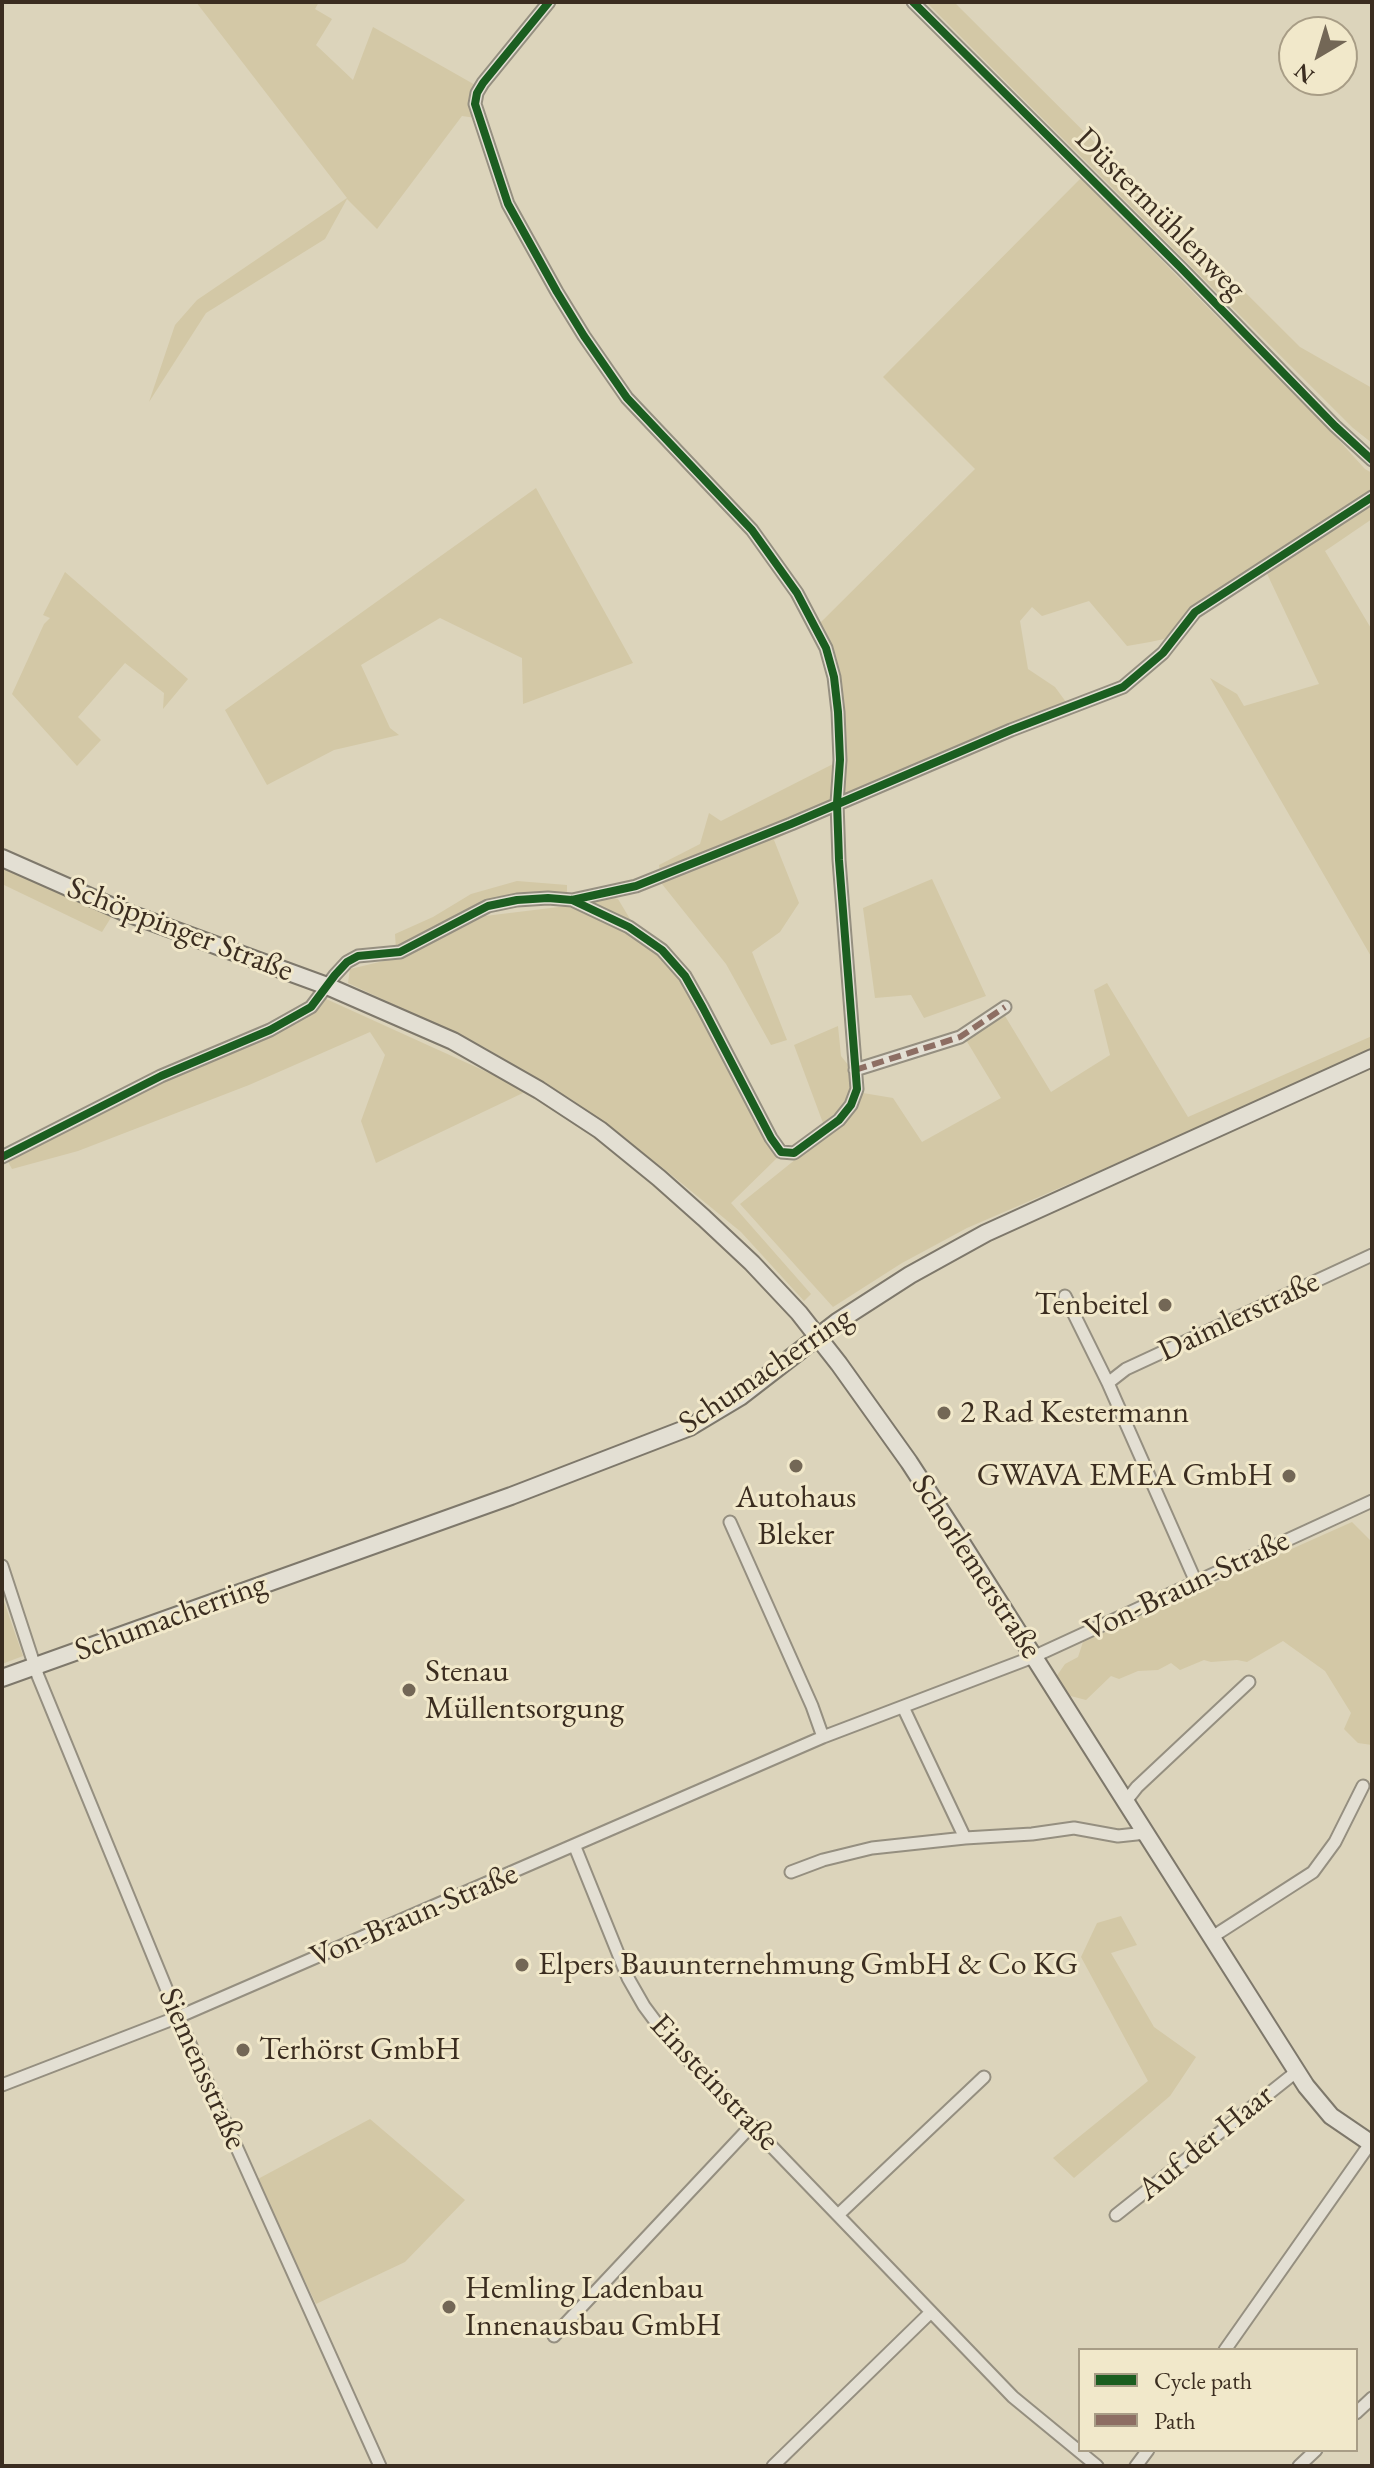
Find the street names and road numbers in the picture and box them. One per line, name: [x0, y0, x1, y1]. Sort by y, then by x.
street label: Düstermühlenweg: [1066, 120, 1254, 308]
street label: Schöppinger Straße: [62, 869, 298, 991]
street label: Daimlerstraße: [1153, 1263, 1325, 1371]
street label: Schumacherring: [672, 1299, 860, 1443]
street label: Schorlemerstraße: [902, 1468, 1050, 1666]
street label: Von-Braun-Straße: [1078, 1522, 1296, 1650]
street label: Schumacherring: [70, 1566, 272, 1670]
street label: Von-Braun-Straße: [305, 1855, 523, 1977]
street label: Siemensstraße: [149, 1983, 255, 2155]
street label: Einsteinstraße: [641, 2007, 787, 2159]
street label: Auf der Haar: [1130, 2077, 1282, 2209]

